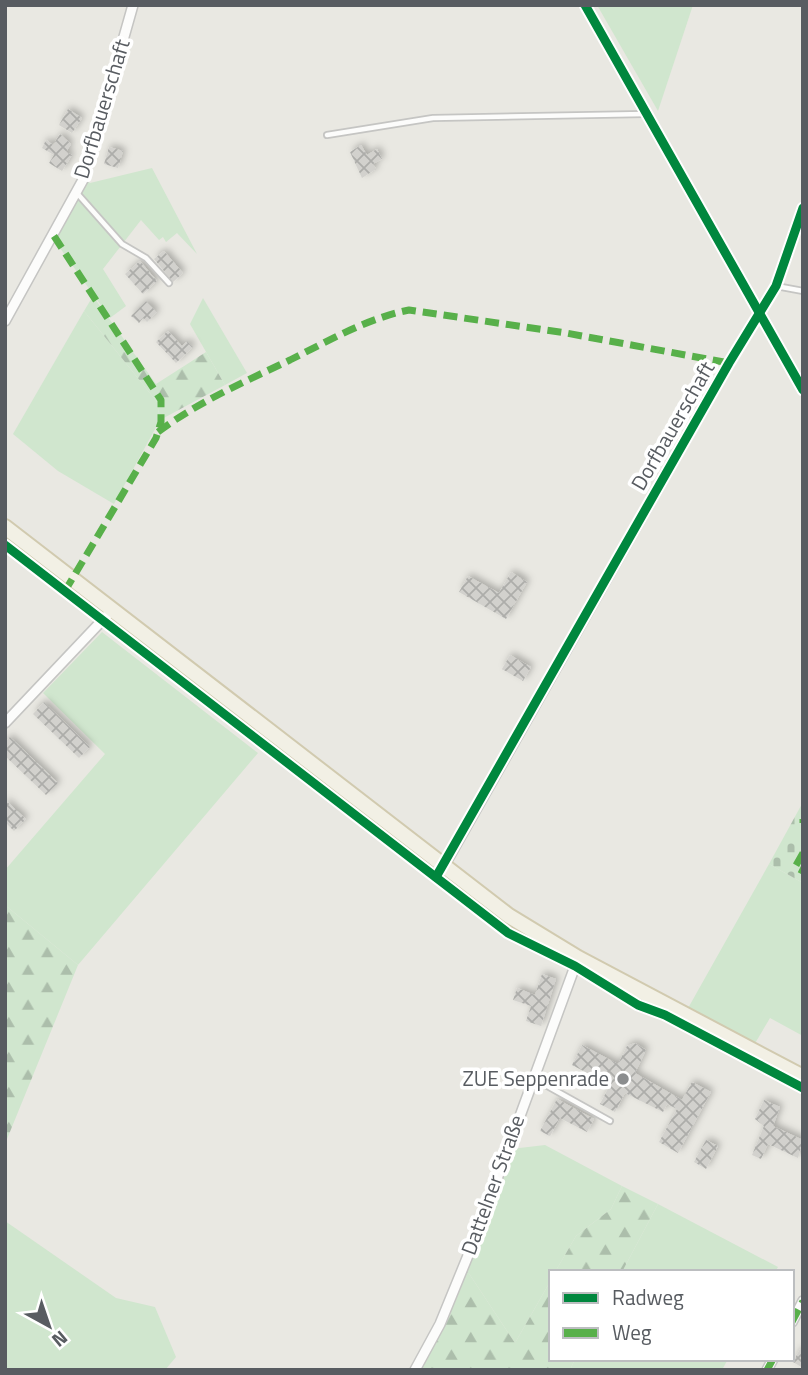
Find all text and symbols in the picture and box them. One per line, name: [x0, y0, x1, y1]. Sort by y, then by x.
street label: Dorfbauerschaft: [65, 34, 138, 182]
street label: Dorfbauerschaft: [622, 354, 722, 496]
place label: ZUE Seppenrade: [462, 1062, 609, 1094]
marker: ZUE Seppenrade: [615, 1071, 631, 1087]
street label: Dattelner Straße: [452, 1110, 532, 1259]
legend: [549, 1270, 794, 1361]
text: Radweg: [612, 1281, 684, 1313]
north arrow: [14, 1291, 84, 1361]
text: Weg: [612, 1316, 652, 1348]
text: N: [46, 1324, 75, 1355]

